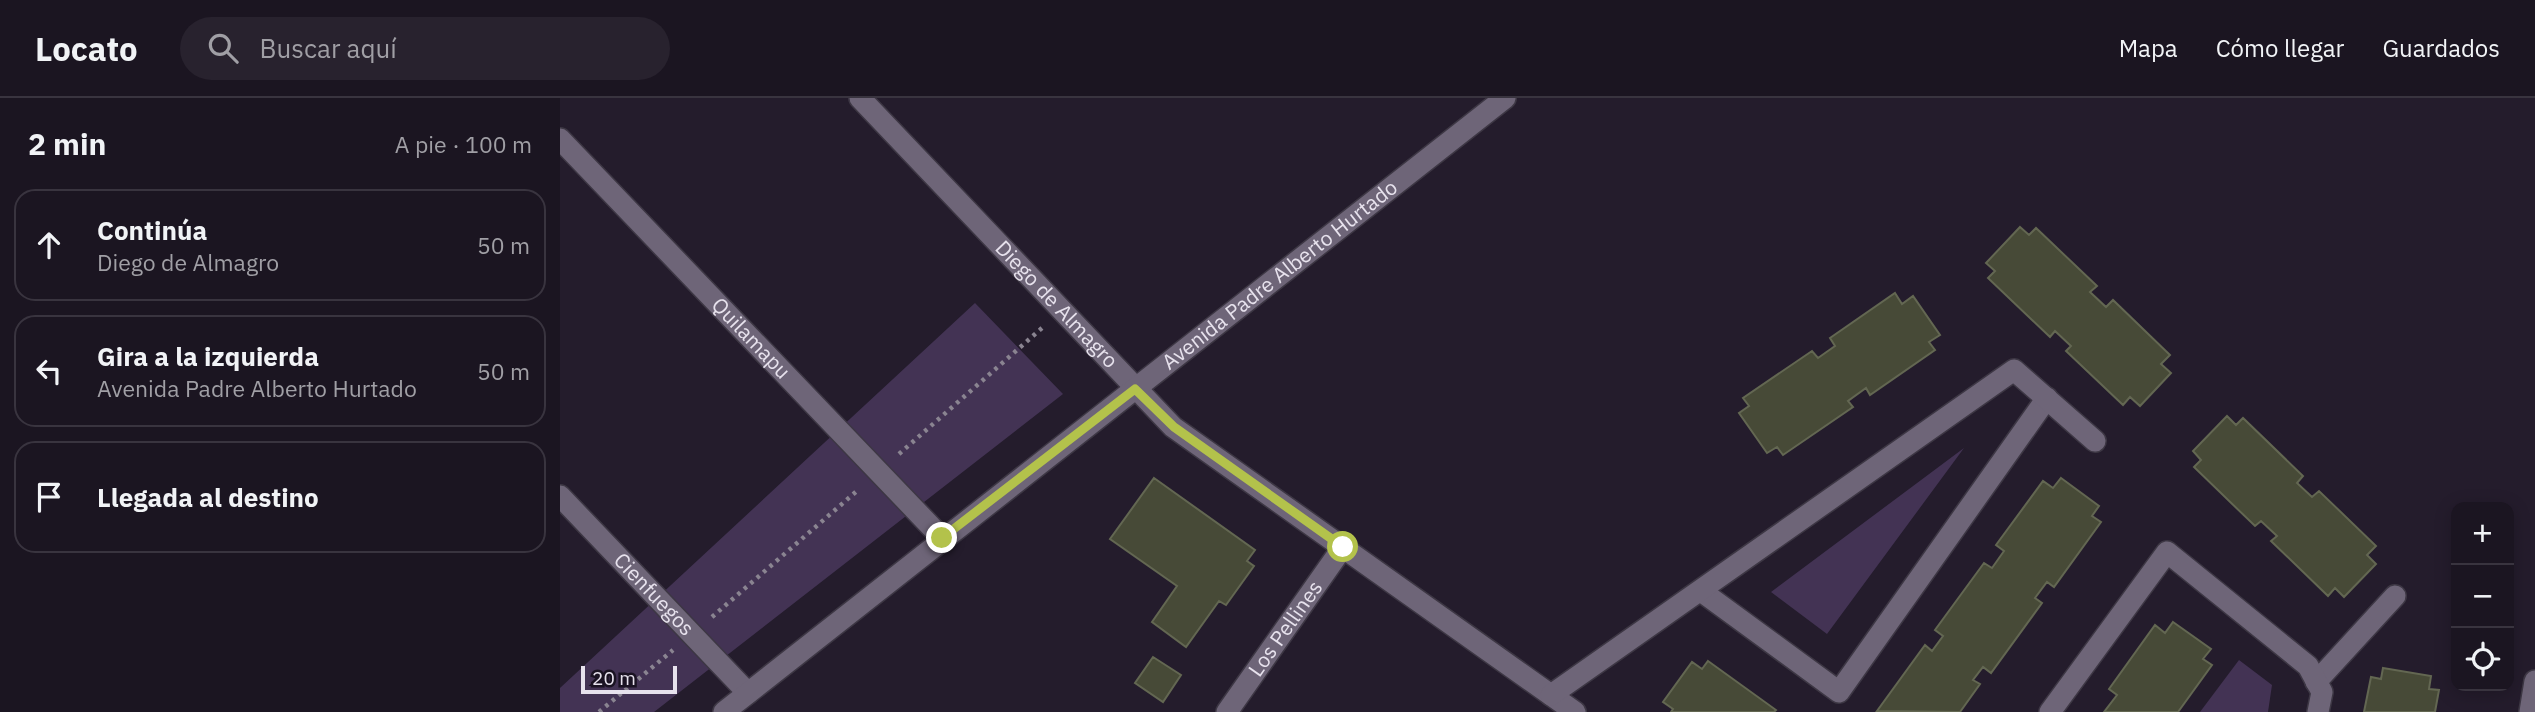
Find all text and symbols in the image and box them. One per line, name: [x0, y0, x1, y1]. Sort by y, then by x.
search box: [180, 17, 670, 80]
text: Locato: [35, 27, 138, 70]
icon: search: [204, 29, 242, 67]
text: Buscar aquí: [260, 31, 397, 65]
text: Mapa: [2119, 32, 2178, 64]
text: Cómo llegar: [2216, 32, 2344, 64]
text: Guardados: [2382, 32, 2500, 64]
text: 2 min: [28, 124, 106, 163]
text: A pie · 100 m: [395, 129, 532, 159]
street label: Avenida Padre Alberto Hurtado: [1156, 173, 1403, 376]
text: Continúa: [97, 213, 207, 247]
icon: ahead: [30, 226, 68, 264]
text: 50 m: [477, 230, 530, 260]
street label: Diego de Almagro: [990, 234, 1125, 374]
text: Diego de Almagro: [97, 247, 279, 277]
street label: Quilamapu: [706, 291, 797, 384]
text: Gira a la izquierda: [97, 339, 319, 373]
icon: left: [30, 352, 68, 390]
text: 50 m: [477, 356, 530, 386]
text: Avenida Padre Alberto Hurtado: [97, 373, 417, 403]
icon: arrive: [30, 478, 68, 516]
text: Llegada al destino: [97, 480, 319, 514]
map controls: [2451, 502, 2514, 691]
button: +: [2451, 502, 2514, 565]
route end: [926, 522, 957, 553]
route start: [1327, 531, 1358, 562]
street label: Cienfuegos: [608, 546, 701, 641]
button: −: [2451, 565, 2514, 628]
street label: Los Pellines: [1241, 574, 1328, 682]
button: locate: [2451, 628, 2514, 691]
scale bar: [581, 663, 677, 695]
text: 20 m: [592, 666, 636, 690]

